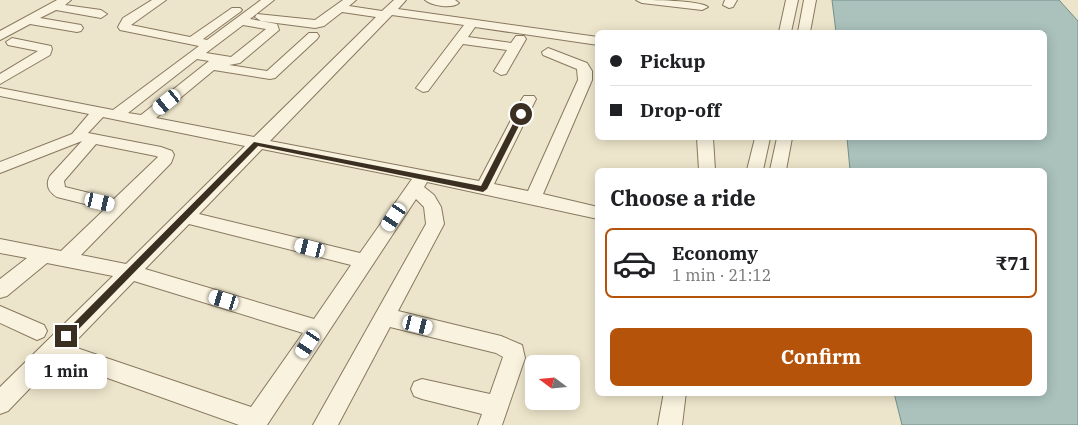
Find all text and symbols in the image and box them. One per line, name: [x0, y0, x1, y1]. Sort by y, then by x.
text: Pickup: [640, 49, 705, 73]
car: [150, 87, 183, 117]
text: Drop-off: [640, 98, 721, 122]
route start: [510, 103, 532, 125]
text: Choose a ride: [610, 183, 756, 212]
car: [83, 191, 116, 213]
car: [379, 200, 408, 234]
car: [293, 237, 326, 259]
icon: car: [612, 241, 657, 286]
text: Economy: [672, 241, 758, 265]
text: ₹71: [995, 251, 1030, 275]
text: 1 min · 21:12: [672, 265, 771, 285]
car: [207, 288, 240, 312]
car: [401, 314, 434, 336]
route end: [55, 325, 77, 347]
car: [293, 327, 322, 361]
button: Confirm: [610, 328, 1032, 386]
callout: 1 min: [25, 354, 107, 388]
north arrow: [525, 355, 580, 410]
map controls: [525, 355, 580, 410]
text: 1 min: [44, 361, 88, 381]

